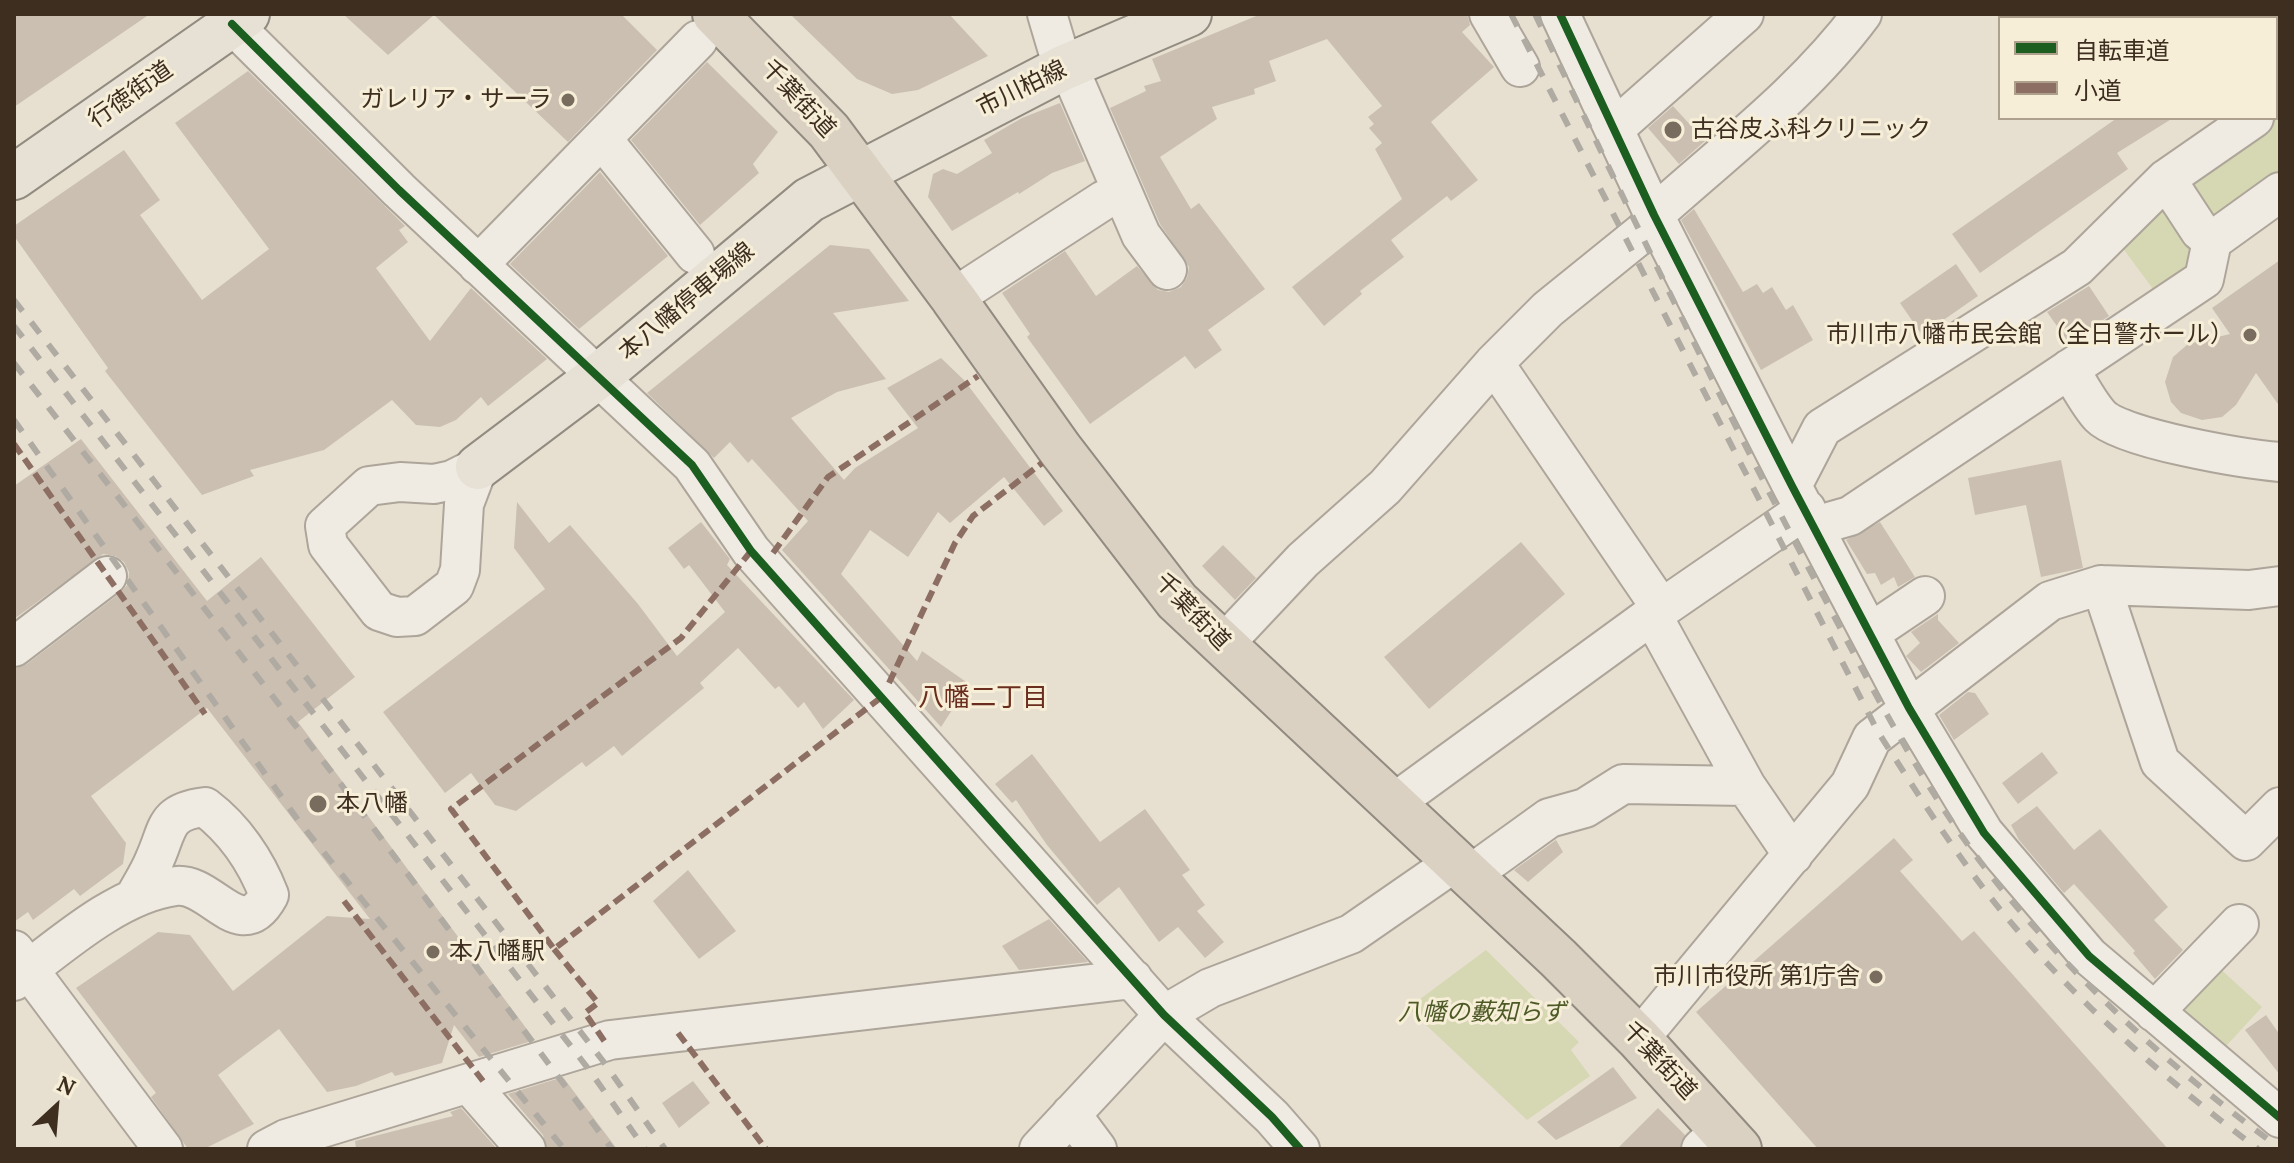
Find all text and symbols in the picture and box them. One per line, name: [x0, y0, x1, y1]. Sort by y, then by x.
legend: [1998, 16, 2278, 120]
text: 自転車道: [2074, 35, 2170, 66]
street label: 千葉街道: [755, 54, 841, 144]
street label: 市川柏線: [973, 55, 1071, 123]
street label: 行徳街道: [83, 56, 179, 134]
text: 小道: [2074, 75, 2122, 106]
place label: ガレリア・サーラ: [360, 86, 552, 114]
marker: ガレリア・サーラ: [559, 91, 577, 109]
place label: 古谷皮ふ科クリニック: [1691, 116, 1931, 144]
marker: 古谷皮ふ科クリニック: [1662, 119, 1684, 141]
street label: 本八幡停車場線: [613, 237, 761, 367]
place label: 市川市八幡市民会館（全日警ホール）: [1826, 321, 2234, 349]
marker: 市川市八幡市民会館（全日警ホール）: [2241, 326, 2259, 344]
street label: 千葉街道: [1148, 567, 1236, 657]
district label: 八幡二丁目: [918, 683, 1048, 715]
place label: 本八幡: [336, 790, 408, 818]
marker: 本八幡: [307, 793, 329, 815]
place label: 本八幡駅: [449, 938, 545, 966]
marker: 本八幡駅: [424, 943, 442, 961]
place label: 市川市役所 第1庁舎: [1653, 963, 1860, 991]
marker: 市川市役所 第1庁舎: [1867, 968, 1885, 986]
park label: 八幡の藪知らず: [1398, 999, 1566, 1027]
street label: 千葉街道: [1616, 1016, 1702, 1106]
north arrow: [16, 1067, 96, 1147]
text: N: [53, 1069, 80, 1102]

